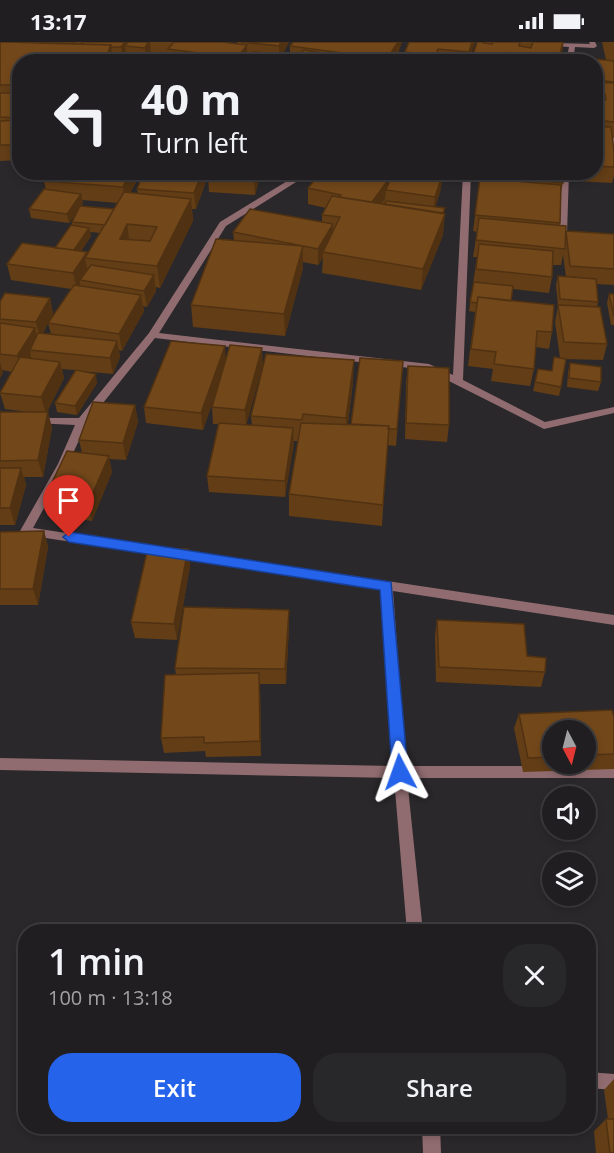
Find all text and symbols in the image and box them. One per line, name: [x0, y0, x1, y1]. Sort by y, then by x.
text: 13:17: [30, 6, 87, 36]
text: 40 m: [141, 70, 241, 127]
icon: left: [42, 78, 120, 156]
text: Turn left: [141, 124, 248, 161]
pin: [43, 475, 94, 537]
icon: arrive: [52, 484, 85, 517]
north arrow: [542, 720, 596, 774]
map controls: [542, 720, 596, 906]
position arrow: [368, 740, 432, 804]
button: sound: [542, 786, 596, 840]
button: layers: [542, 852, 596, 906]
text: 1 min: [48, 937, 145, 986]
button: close: [503, 944, 566, 1007]
text: 100 m · 13:18: [48, 984, 173, 1011]
button: Exit: [48, 1053, 301, 1122]
button: Share: [313, 1053, 566, 1122]

